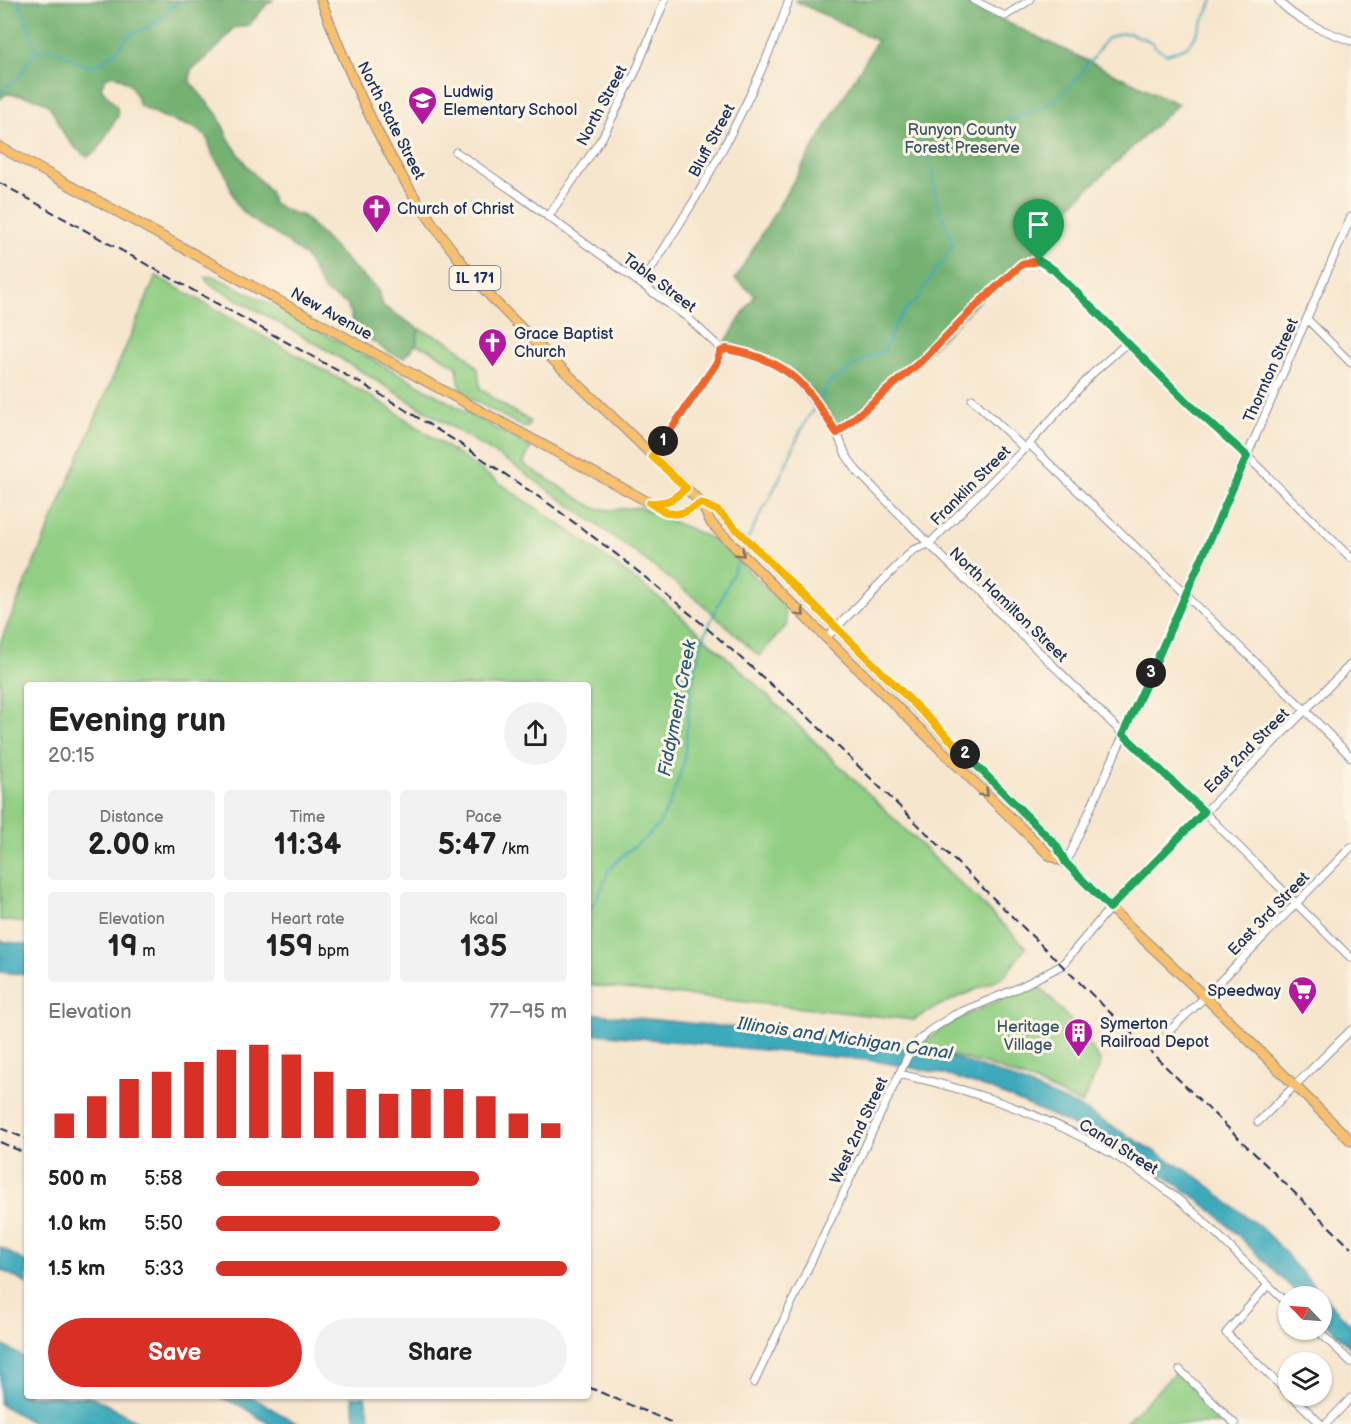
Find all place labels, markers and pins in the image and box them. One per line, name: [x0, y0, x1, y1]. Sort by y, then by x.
place label: Ludwig Elementary School: [443, 83, 577, 120]
school or university icon: Ludwig Elementary School: [406, 84, 438, 126]
church icon: Church of Christ: [360, 192, 392, 234]
pin: [1013, 199, 1064, 261]
place label: Church of Christ: [397, 200, 514, 219]
place label: Grace Baptist Church: [514, 325, 614, 362]
church icon: Grace Baptist Church: [477, 326, 509, 368]
pin: 1: [648, 426, 678, 456]
pin: 3: [1136, 658, 1166, 688]
pin: 2: [950, 739, 980, 769]
supermarket icon: Speedway: [1286, 974, 1318, 1016]
place label: Speedway: [1208, 982, 1282, 1001]
place label: Symerton Railroad Depot: [1100, 1015, 1209, 1052]
building icon: Symerton Railroad Depot: [1063, 1016, 1095, 1058]

